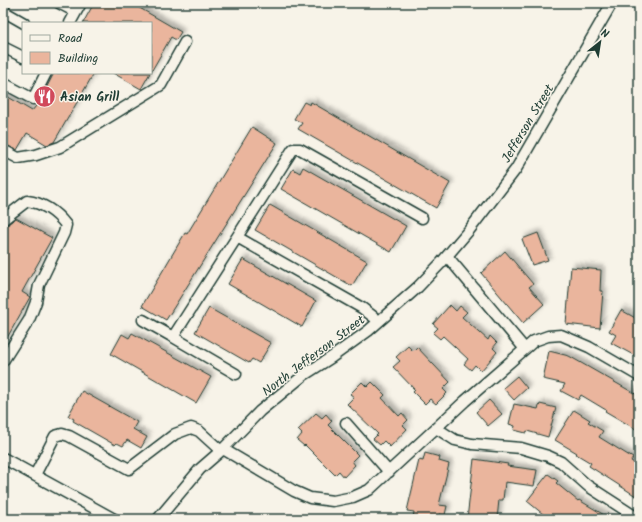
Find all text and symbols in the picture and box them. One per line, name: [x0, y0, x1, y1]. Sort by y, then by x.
legend: [22, 22, 152, 74]
north arrow: [580, 22, 620, 62]
text: N: [597, 25, 612, 44]
text: Road: [58, 29, 83, 48]
text: Building: [58, 49, 98, 68]
street label: Jefferson Street: [497, 80, 561, 167]
restaurant icon: Asian Grill: [32, 83, 58, 109]
place label: Asian Grill: [60, 87, 120, 108]
street label: North Jefferson Street: [258, 310, 371, 402]

